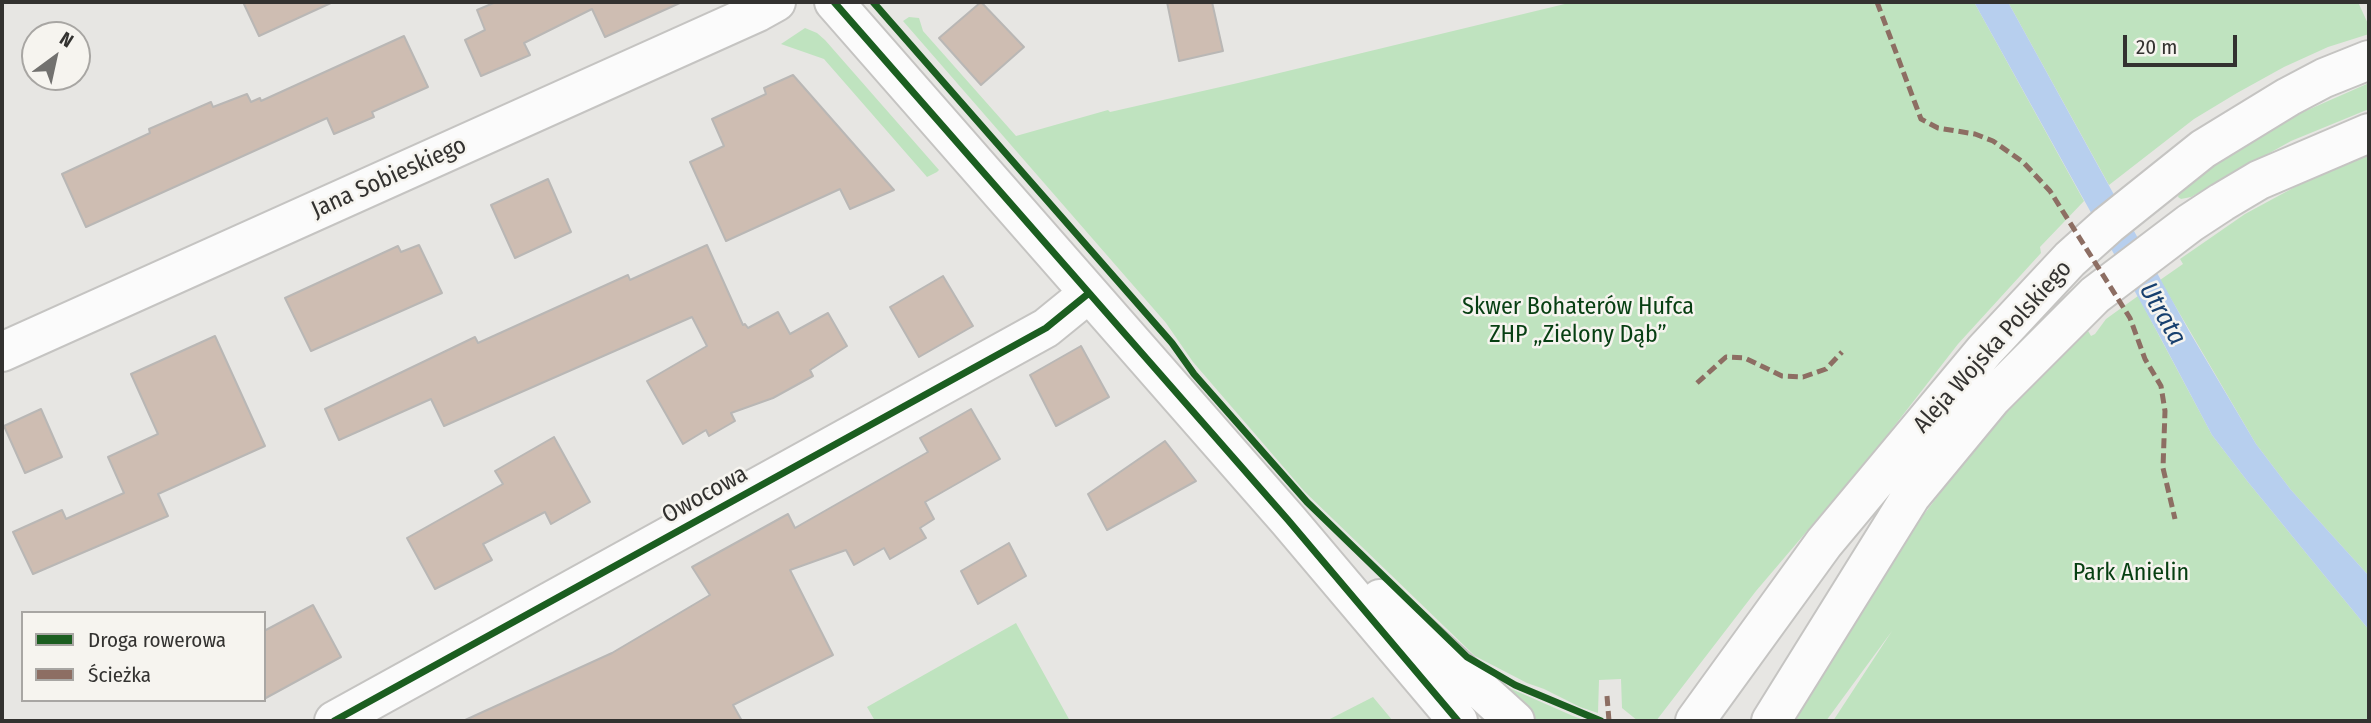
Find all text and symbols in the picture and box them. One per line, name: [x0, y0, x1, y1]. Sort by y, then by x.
north arrow: [21, 21, 91, 91]
scale bar: [2126, 21, 2240, 65]
text: N: [56, 27, 78, 52]
text: 20 m: [2136, 34, 2177, 60]
street label: Jana Sobieskiego: [307, 131, 471, 225]
street label: Aleja Wojska Polskiego: [1908, 255, 2078, 439]
water label: Utrata: [2132, 277, 2192, 351]
park label: Skwer Bohaterów Hufca ZHP „Zielony Dąb”: [1462, 293, 1694, 349]
street label: Owocowa: [657, 460, 753, 530]
park label: Park Anielin: [2073, 559, 2189, 587]
legend: [21, 611, 266, 702]
text: Droga rowerowa: [88, 627, 226, 653]
text: Ścieżka: [88, 662, 151, 688]

